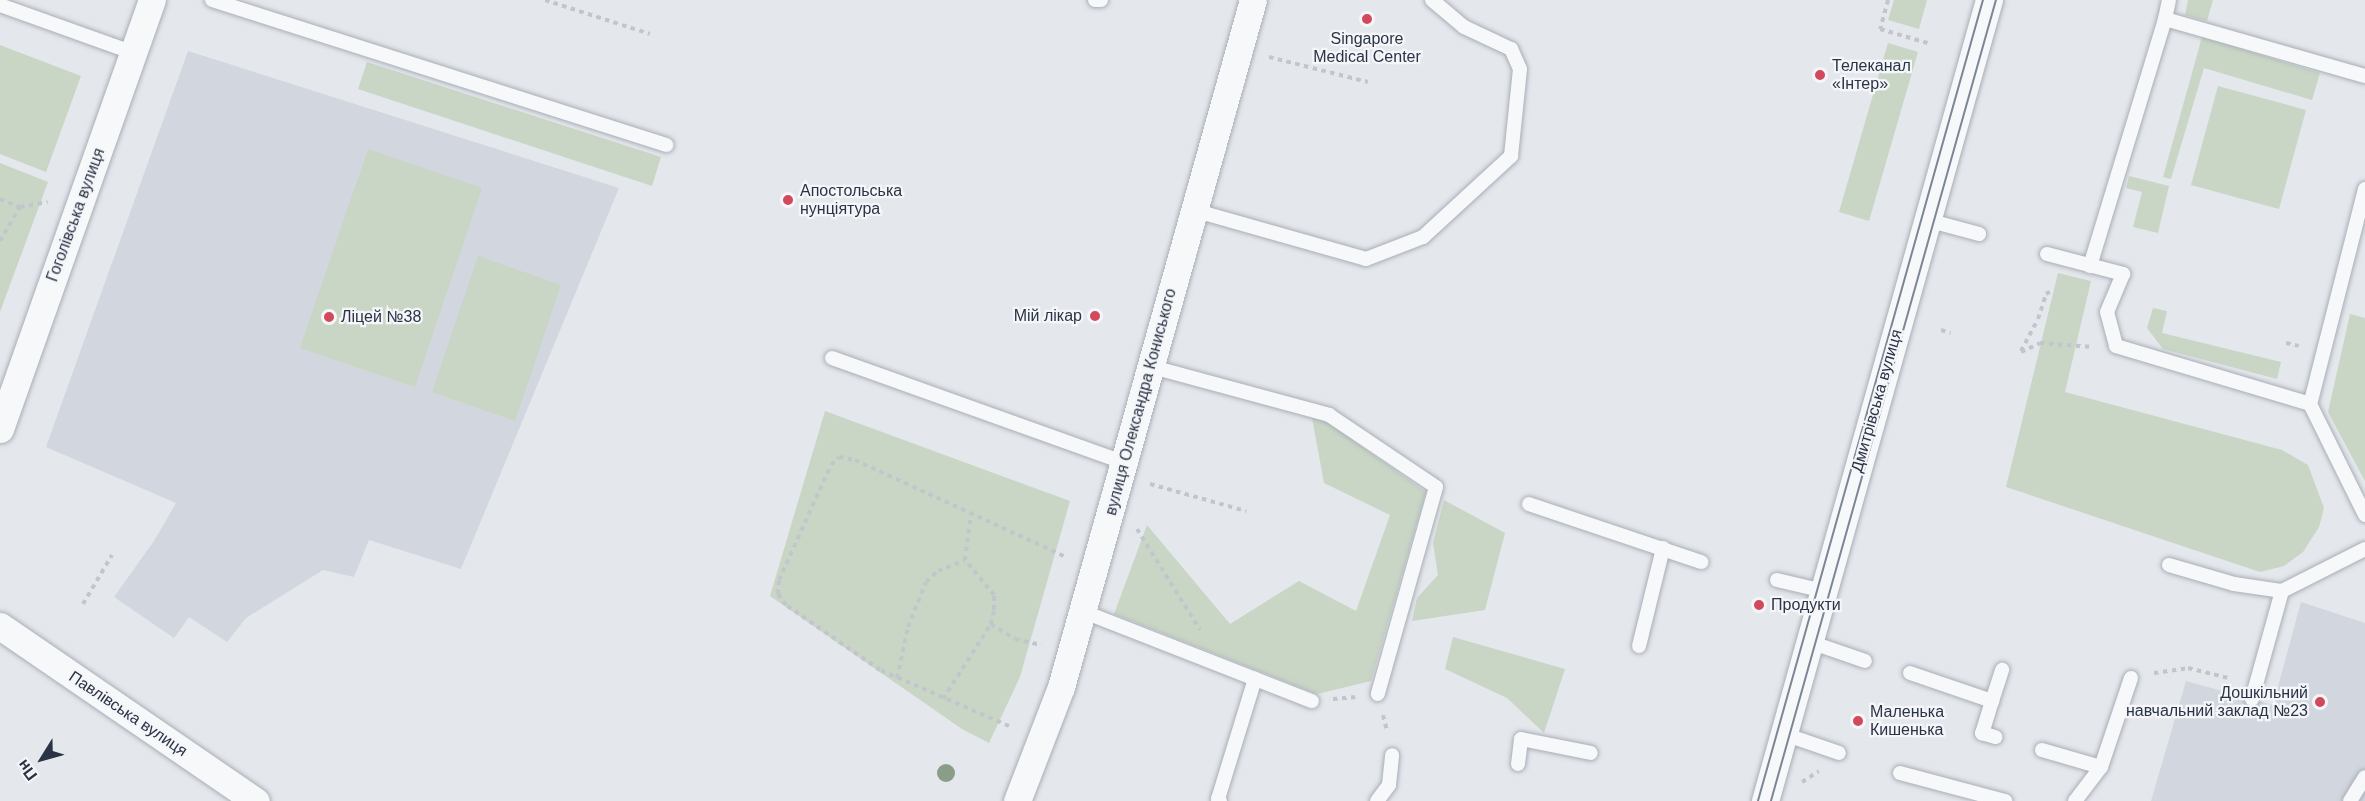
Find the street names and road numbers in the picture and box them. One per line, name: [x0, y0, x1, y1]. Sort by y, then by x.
street label: Гоголівська вулиця: [43, 146, 109, 284]
street label: вулиця Олександра Кониського: [1101, 286, 1181, 518]
street label: Дмитрівська вулиця: [1847, 327, 1907, 475]
street label: Павлівська вулиця: [65, 667, 191, 761]

